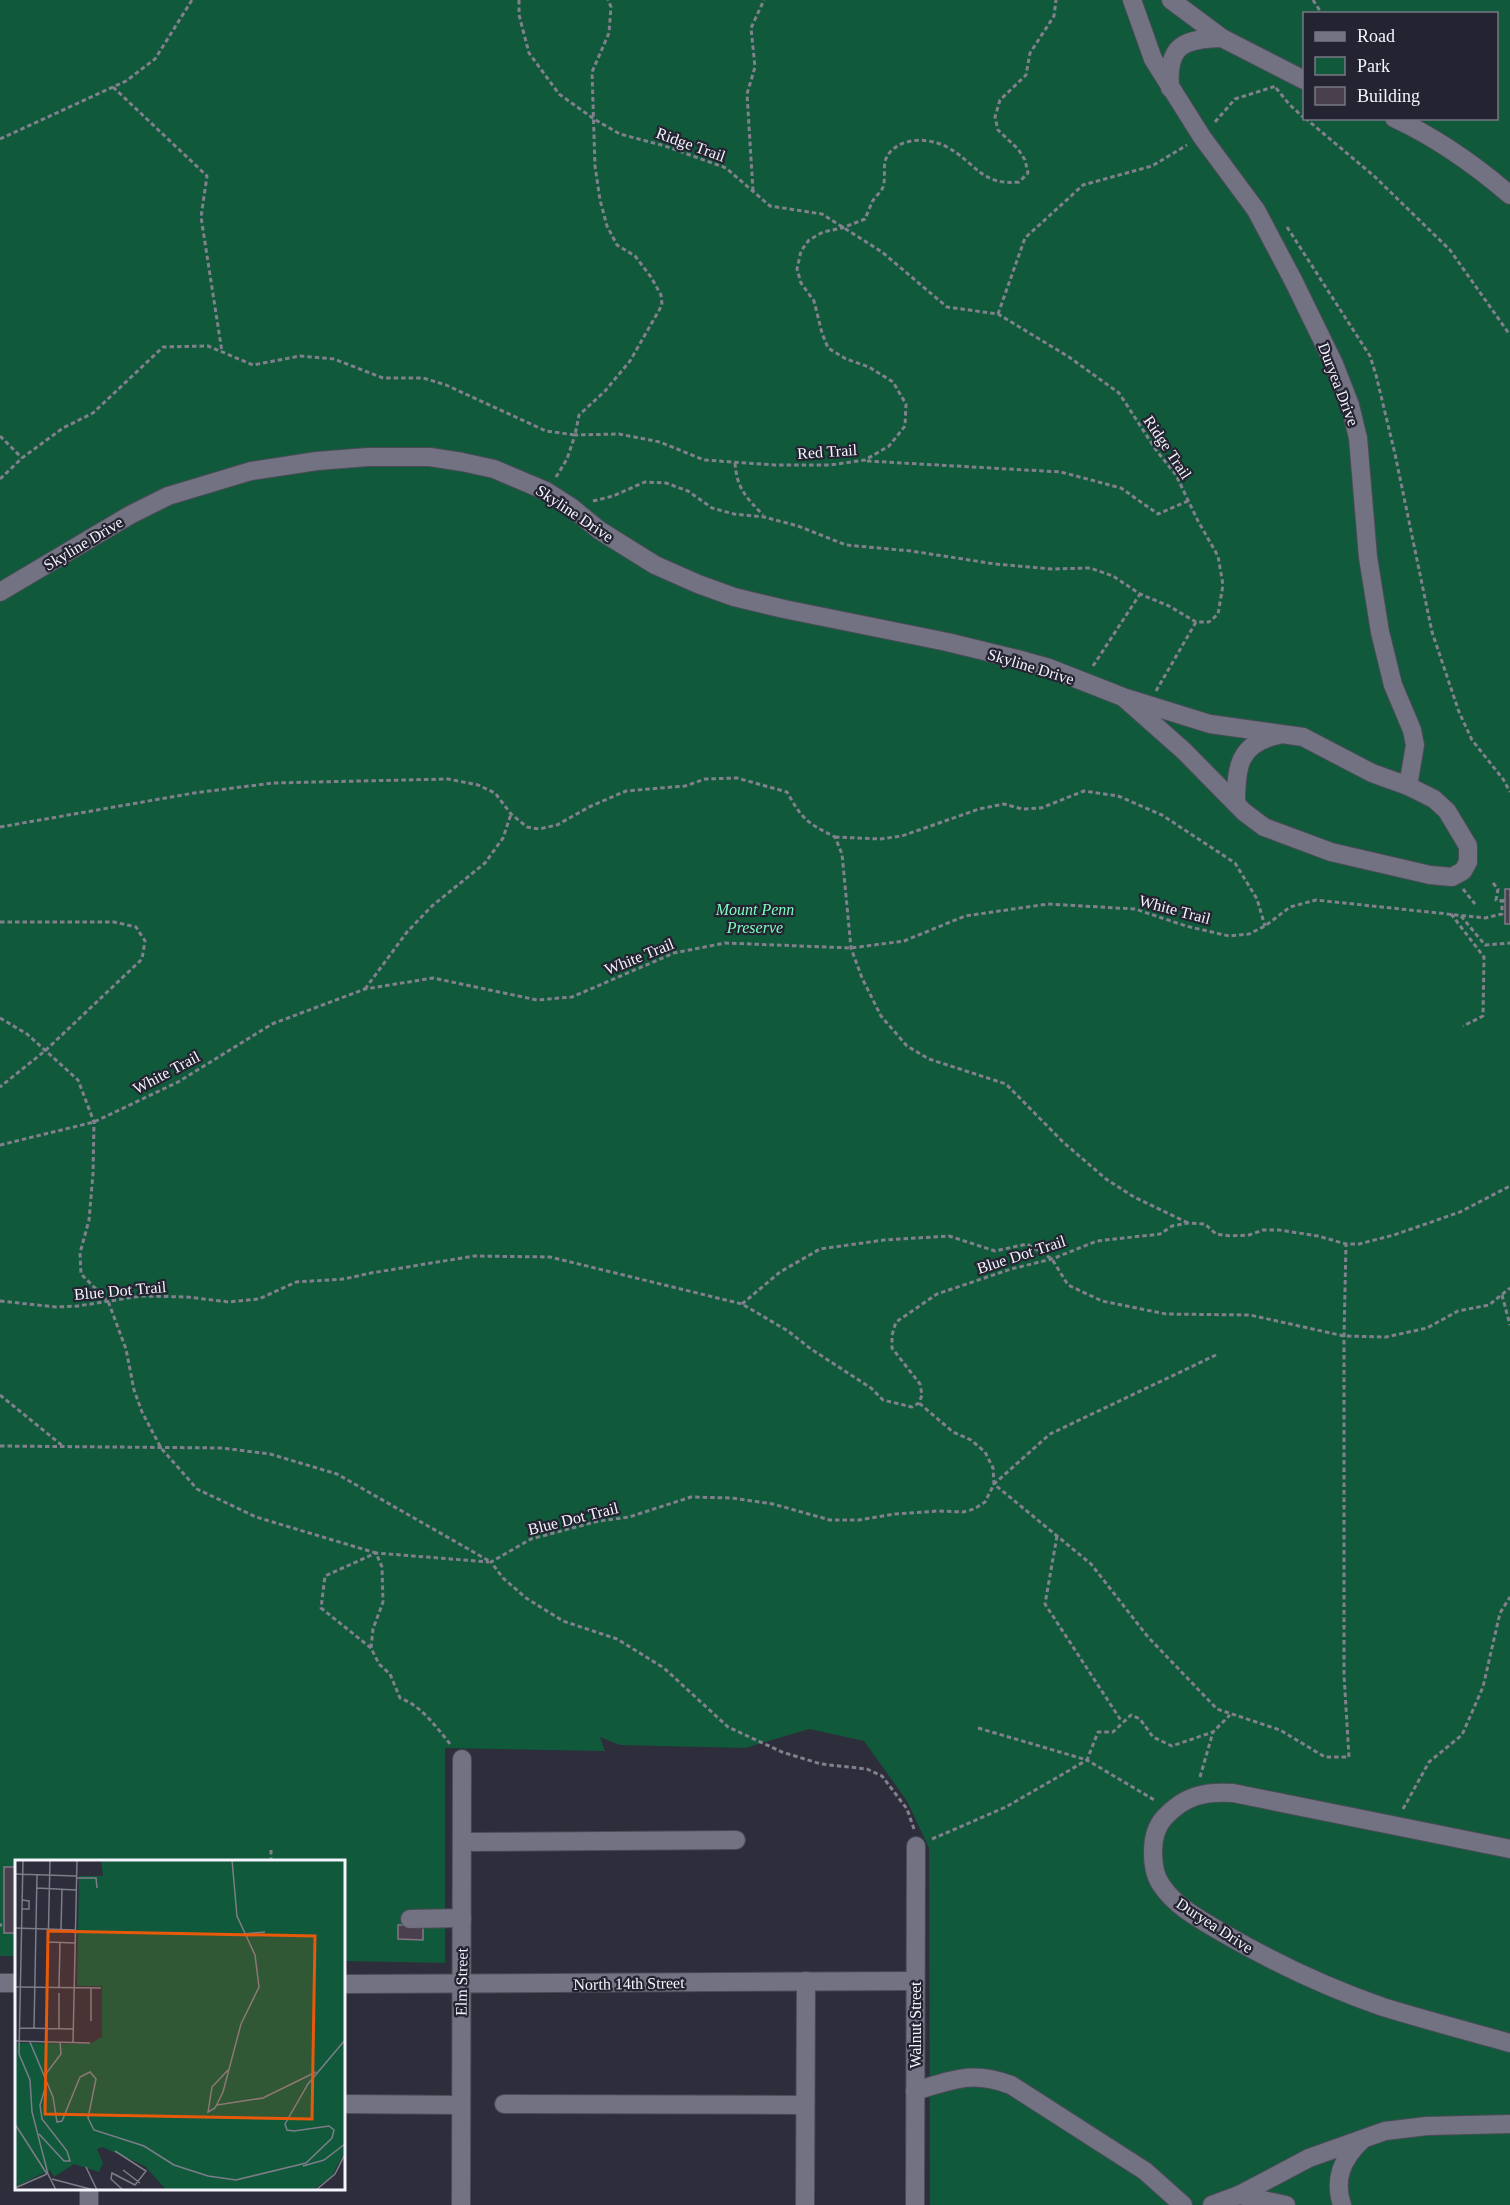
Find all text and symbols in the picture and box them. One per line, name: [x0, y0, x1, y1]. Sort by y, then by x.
legend: [1303, 12, 1498, 120]
text: Road: [1357, 26, 1395, 46]
text: Park: [1357, 56, 1390, 76]
text: Building: [1357, 86, 1420, 106]
street label: Ridge Trail: [654, 124, 728, 166]
street label: Duryea Drive: [1314, 340, 1362, 428]
street label: Ridge Trail: [1139, 412, 1195, 483]
street label: Red Trail: [797, 441, 858, 462]
street label: Skyline Drive: [532, 481, 617, 546]
street label: Skyline Drive: [41, 513, 126, 575]
street label: Skyline Drive: [985, 645, 1076, 689]
street label: White Trail: [1137, 892, 1213, 927]
park label: Mount Penn Preserve: [715, 901, 794, 936]
street label: White Trail: [602, 935, 677, 978]
street label: White Trail: [130, 1047, 203, 1097]
street label: Blue Dot Trail: [975, 1232, 1068, 1277]
street label: Blue Dot Trail: [73, 1278, 167, 1303]
street label: Blue Dot Trail: [526, 1499, 621, 1538]
inset map: [15, 1860, 345, 2190]
street label: Duryea Drive: [1173, 1894, 1256, 1957]
street label: Elm Street: [452, 1947, 471, 2016]
street label: North 14th Street: [573, 1974, 685, 1993]
street label: Walnut Street: [907, 1981, 924, 2069]

